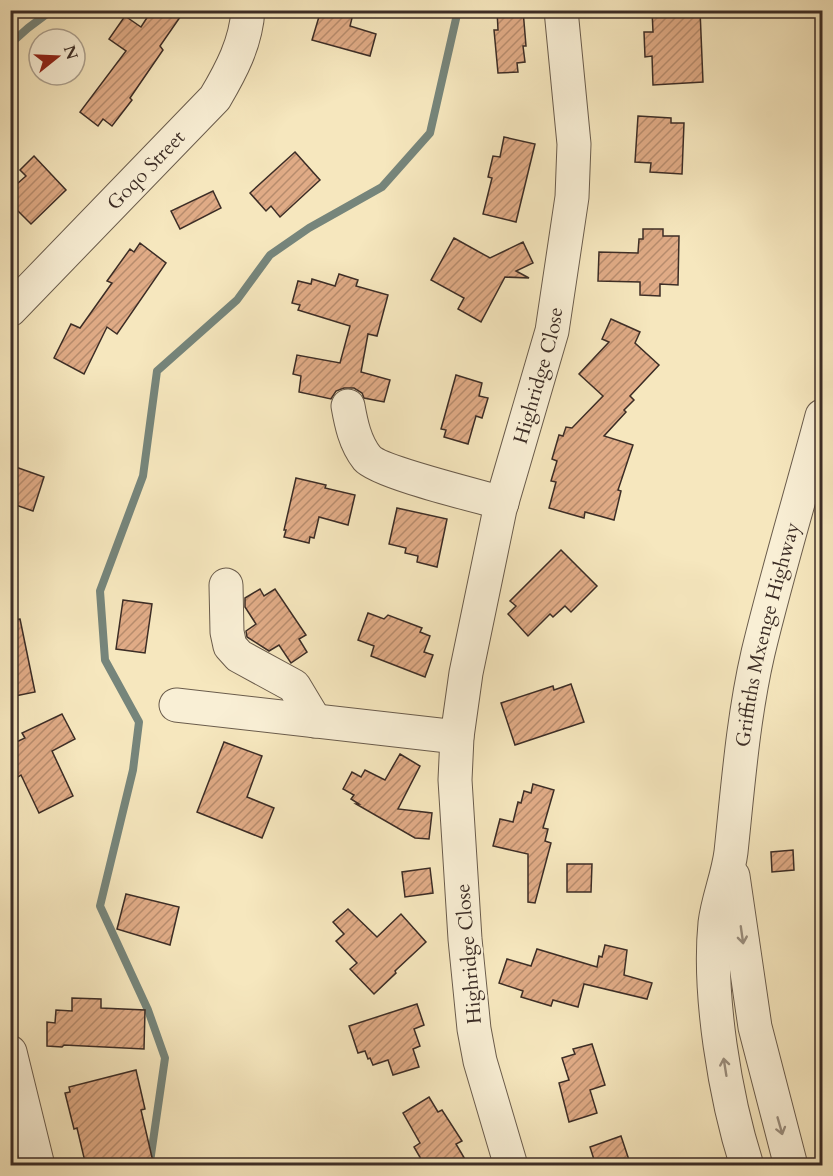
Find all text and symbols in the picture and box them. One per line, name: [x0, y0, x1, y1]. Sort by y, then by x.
north arrow: [27, 27, 87, 87]
text: N: [58, 43, 83, 63]
street label: Goqo Street: [101, 124, 191, 216]
street label: Highridge Close: [507, 305, 569, 447]
street label: Griffiths Mxenge Highway: [729, 519, 806, 749]
street label: Highridge Close: [449, 883, 488, 1025]
one-way arrow: [736, 925, 747, 945]
one-way arrow: [719, 1058, 730, 1078]
one-way arrow: [775, 1116, 786, 1135]

